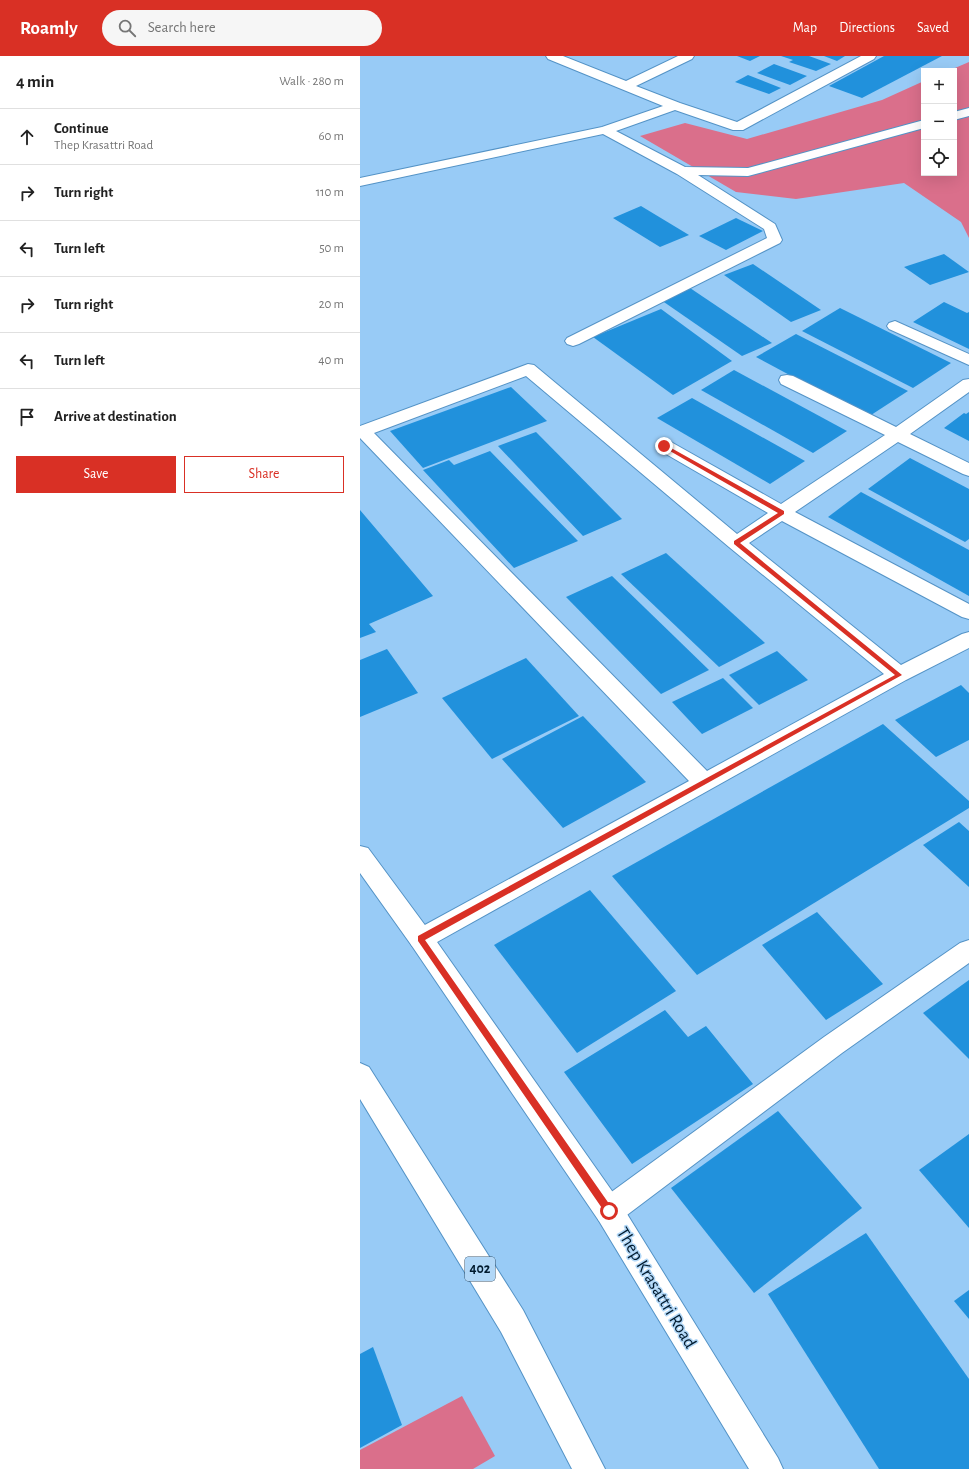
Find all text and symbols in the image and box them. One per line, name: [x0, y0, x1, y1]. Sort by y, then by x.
search box: [102, 10, 382, 46]
icon: search: [116, 17, 138, 39]
text: Roamly: [20, 19, 78, 38]
text: Search here: [148, 20, 216, 35]
text: Map: [793, 21, 817, 35]
text: Directions: [839, 21, 895, 35]
text: Saved: [917, 21, 949, 35]
map controls: [921, 68, 957, 176]
button: +: [921, 68, 957, 104]
text: 4 min: [16, 73, 54, 90]
text: Walk · 280 m: [279, 75, 344, 88]
button: −: [921, 104, 957, 140]
text: Continue: [54, 121, 109, 136]
icon: ahead: [16, 126, 38, 148]
text: 60 m: [318, 130, 344, 143]
text: Thep Krasattri Road: [54, 139, 153, 152]
button: locate: [921, 140, 957, 176]
icon: right: [16, 182, 38, 204]
text: Turn right: [54, 185, 113, 200]
text: 110 m: [316, 186, 344, 199]
icon: left: [16, 238, 38, 260]
text: Turn left: [54, 241, 105, 256]
text: 50 m: [319, 242, 344, 255]
icon: right: [16, 294, 38, 316]
text: Turn right: [54, 297, 113, 312]
text: 20 m: [319, 298, 344, 311]
icon: left: [16, 350, 38, 372]
text: Turn left: [54, 353, 105, 368]
text: 40 m: [318, 354, 344, 367]
icon: arrive: [16, 406, 38, 428]
text: Arrive at destination: [54, 409, 177, 424]
route end: [655, 437, 673, 455]
button: Save: [16, 456, 176, 493]
button: Share: [184, 456, 344, 493]
route start: [600, 1202, 618, 1220]
street label: Thep Krasattri Road: [613, 1224, 699, 1352]
road number: 402: [465, 1257, 495, 1281]

